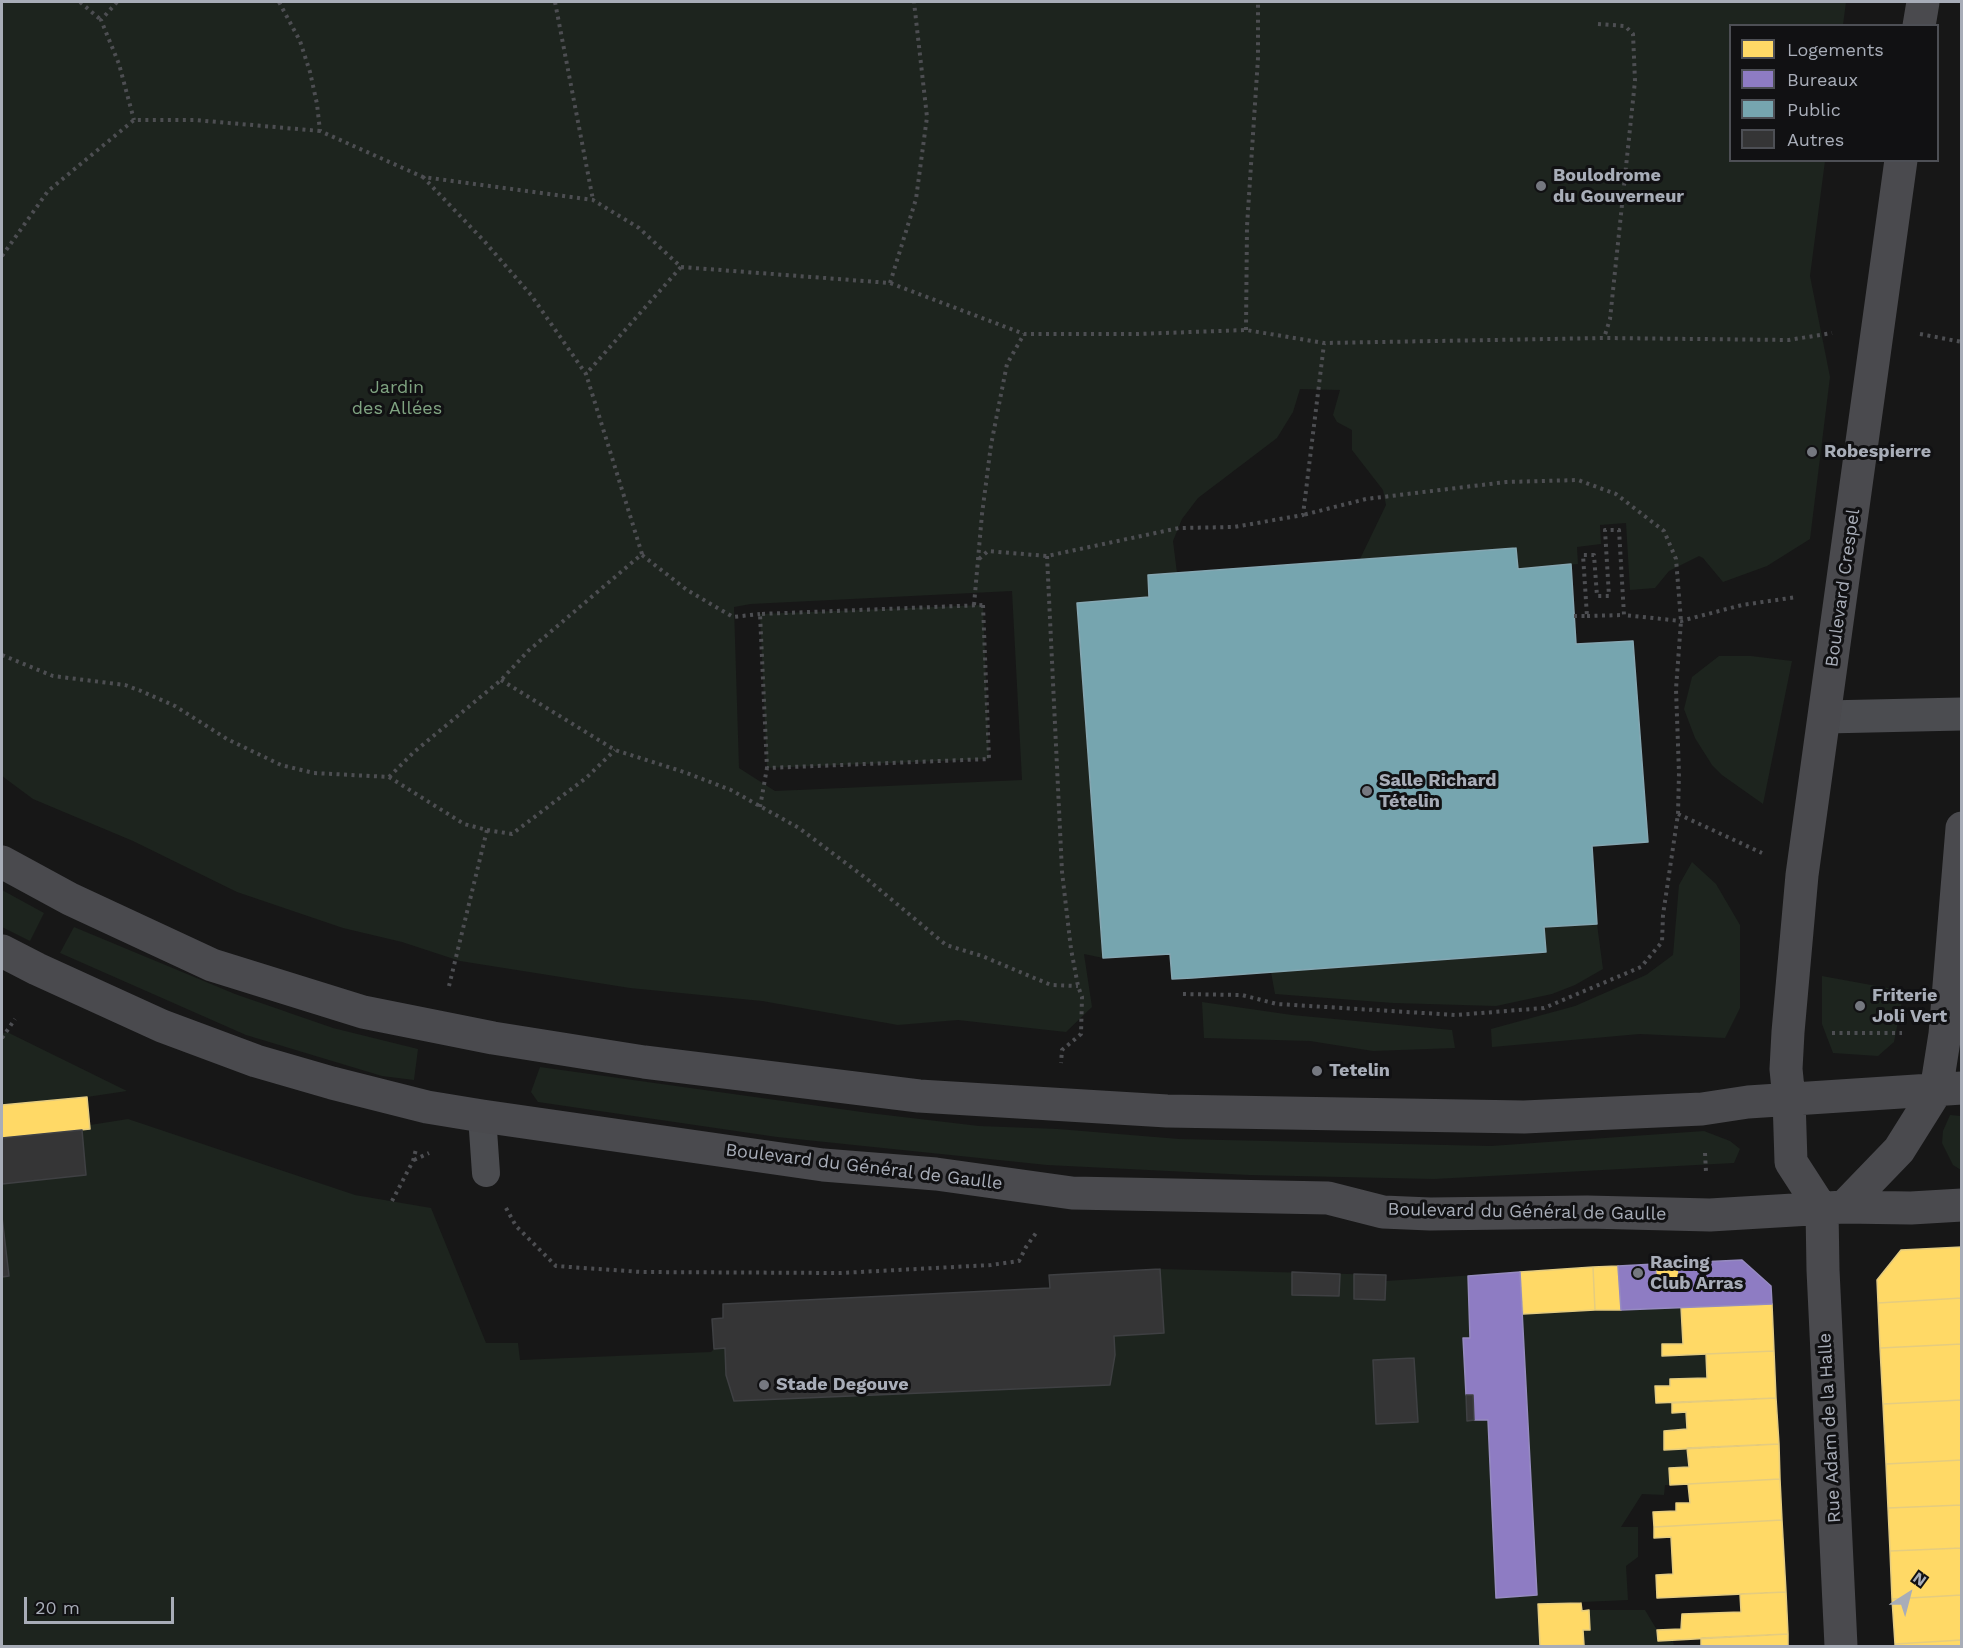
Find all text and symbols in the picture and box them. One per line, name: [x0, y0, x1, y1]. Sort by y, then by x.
legend: [1729, 24, 1939, 162]
text: Logements: [1787, 39, 1884, 60]
text: Bureaux: [1787, 69, 1858, 90]
text: Public: [1787, 99, 1841, 120]
text: Autres: [1787, 129, 1844, 150]
place label: Boulodrome du Gouverneur: [1553, 165, 1684, 207]
marker: Boulodrome du Gouverneur: [1534, 179, 1548, 193]
park label: Jardin des Allées: [352, 377, 442, 420]
place label: Robespierre: [1824, 441, 1931, 463]
marker: Robespierre: [1805, 445, 1819, 459]
street label: Boulevard Crespel: [1821, 507, 1865, 669]
place label: Salle Richard Tételin: [1379, 770, 1497, 812]
marker: Salle Richard Tételin: [1360, 784, 1374, 798]
place label: Friterie Joli Vert: [1872, 985, 1947, 1028]
marker: Friterie Joli Vert: [1853, 999, 1867, 1013]
place label: Tetelin: [1329, 1060, 1390, 1082]
marker: Tetelin: [1310, 1064, 1324, 1078]
street label: Boulevard du Général de Gaulle: [724, 1139, 1004, 1195]
street label: Boulevard du Général de Gaulle: [1387, 1199, 1667, 1225]
place label: Racing Club Arras: [1650, 1252, 1743, 1294]
marker: Racing Club Arras: [1631, 1266, 1645, 1280]
street label: Rue Adam de la Halle: [1814, 1332, 1846, 1524]
place label: Stade Degouve: [776, 1374, 909, 1396]
marker: Stade Degouve: [757, 1378, 771, 1392]
north arrow: [1879, 1564, 1939, 1624]
text: N: [1909, 1568, 1930, 1590]
scale bar: [27, 1585, 177, 1623]
text: 20 m: [35, 1597, 80, 1618]

